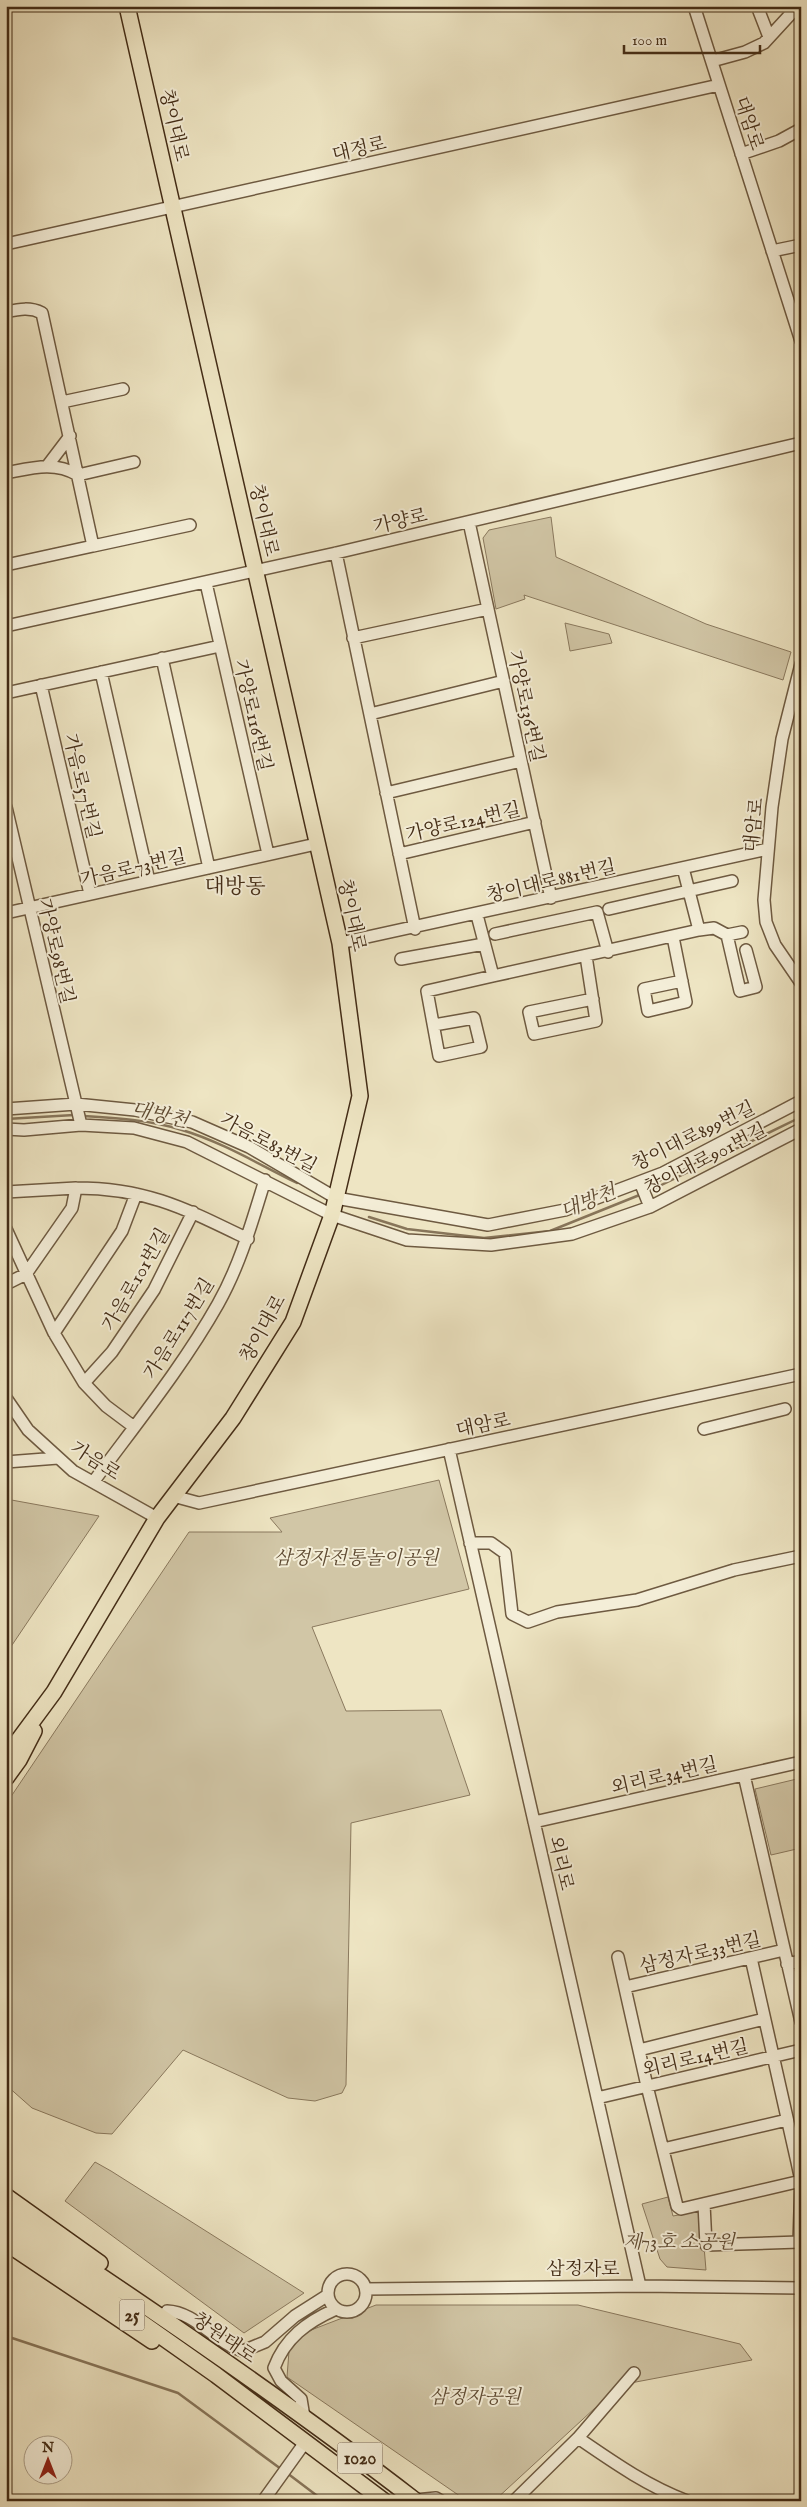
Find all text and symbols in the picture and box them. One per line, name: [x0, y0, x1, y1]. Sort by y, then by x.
scale bar: [624, 22, 761, 54]
text: 100 m: [632, 31, 668, 50]
street label: 창이대로: [153, 87, 193, 164]
street label: 대암로: [728, 94, 768, 154]
street label: 대정로: [330, 132, 389, 168]
street label: 창이대로: [243, 482, 283, 559]
street label: 가양로: [371, 504, 430, 540]
street label: 가양로136번길: [501, 648, 549, 765]
street label: 가양로116번길: [228, 657, 277, 774]
street label: 가음로57번길: [57, 731, 105, 842]
street label: 대암로: [740, 797, 770, 854]
street label: 가양로124번길: [404, 798, 523, 848]
street label: 가음로73번길: [78, 845, 189, 893]
street label: 창이대로881번길: [484, 855, 619, 909]
district label: 대방동: [205, 874, 265, 901]
street label: 창이대로: [332, 877, 370, 954]
street label: 가양로98번길: [31, 896, 79, 1007]
water label: 대방천: [129, 1097, 192, 1135]
street label: 창이대로899번길: [628, 1097, 759, 1177]
street label: 가음로83번길: [215, 1108, 321, 1179]
street label: 창이대로901번길: [640, 1119, 771, 1201]
water label: 대방천: [557, 1179, 622, 1225]
street label: 가음로101번길: [98, 1224, 176, 1336]
street label: 가음로117번길: [139, 1274, 220, 1384]
street label: 창이대로: [235, 1291, 292, 1367]
street label: 대암로: [454, 1408, 513, 1443]
street label: 가음로: [65, 1437, 125, 1487]
park label: 삼정자전통놀이공원: [273, 1547, 440, 1571]
street label: 외리로34번길: [609, 1753, 720, 1801]
street label: 외리로: [542, 1834, 578, 1893]
street label: 삼정자로33번길: [637, 1928, 764, 1980]
street label: 외리로14번길: [640, 2035, 751, 2083]
park label: 제73호 소공원: [623, 2231, 736, 2255]
street label: 삼정자로: [546, 2258, 620, 2282]
road number: 25: [120, 2300, 144, 2330]
street label: 창원대로: [187, 2308, 261, 2370]
park label: 삼정자공원: [429, 2386, 523, 2410]
north arrow: [22, 2434, 72, 2484]
text: N: [41, 2439, 54, 2457]
road number: 1020: [338, 2442, 382, 2474]

